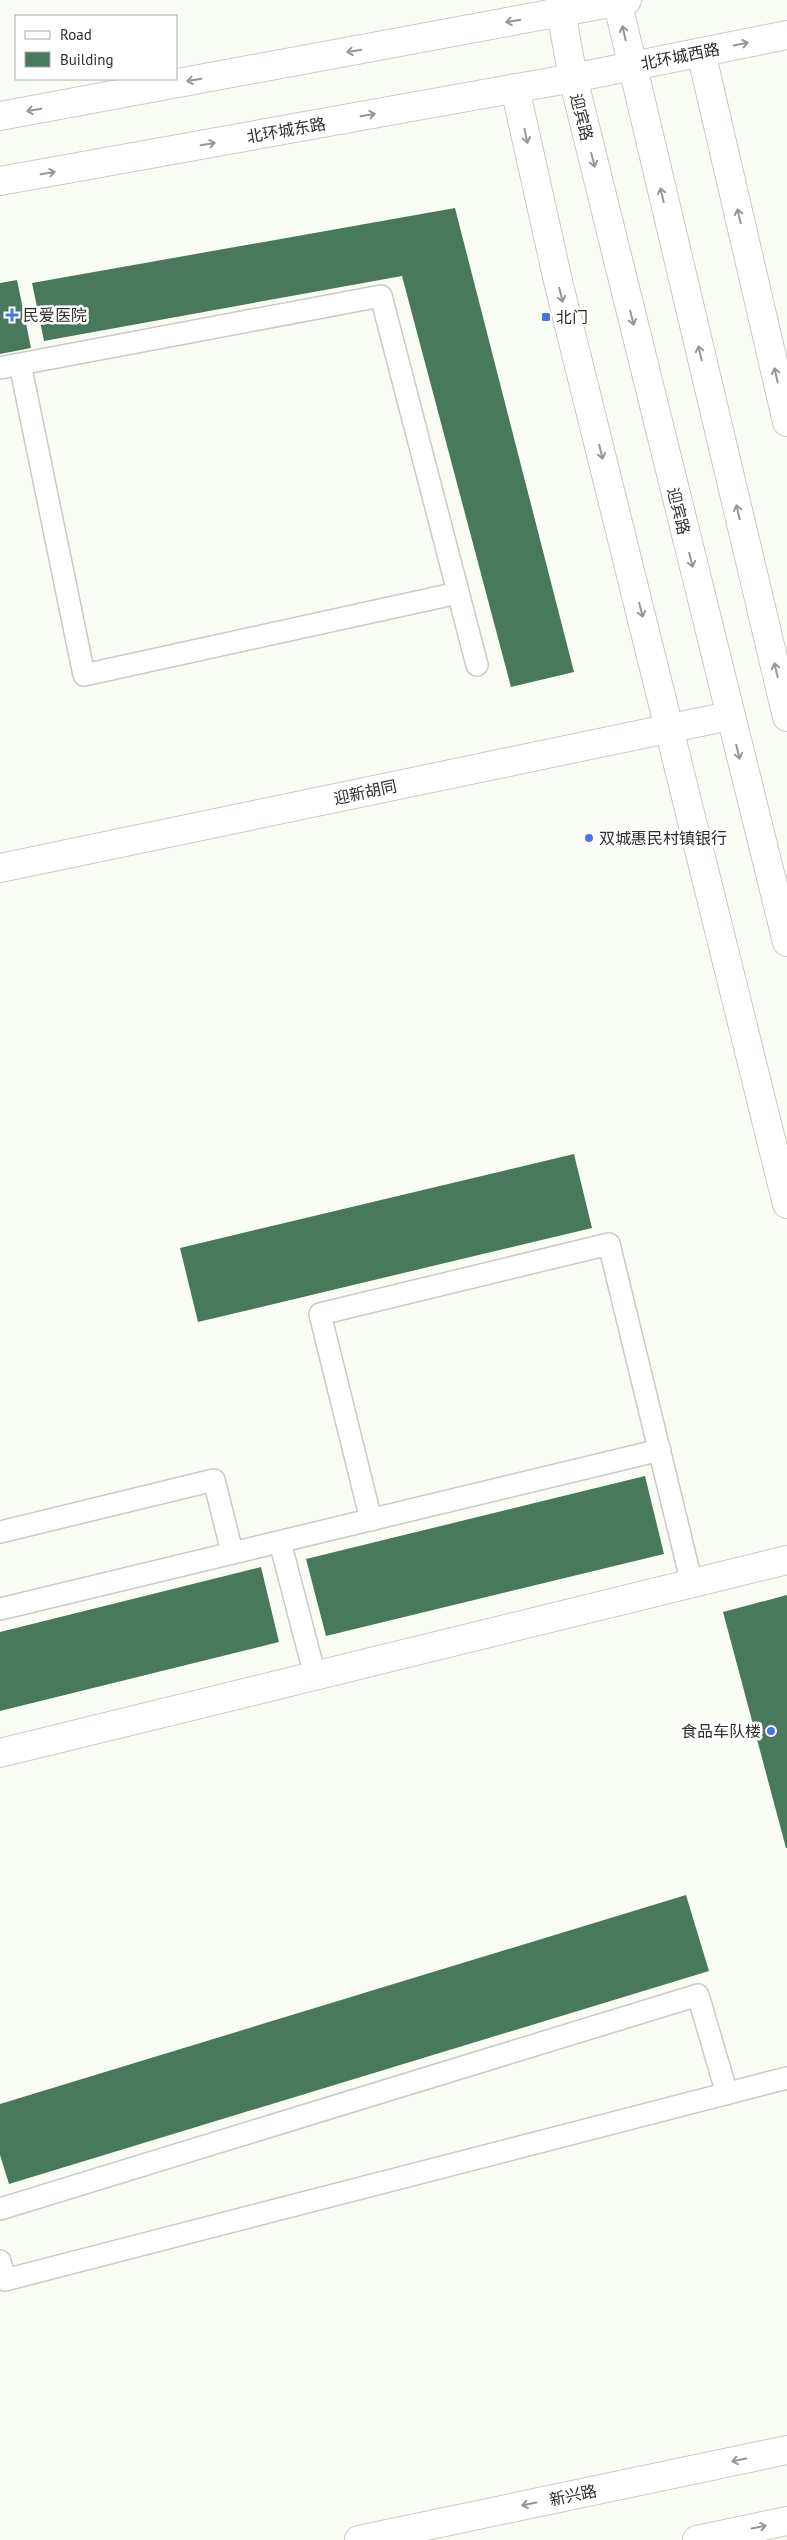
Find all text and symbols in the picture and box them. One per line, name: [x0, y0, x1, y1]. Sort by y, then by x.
legend: [15, 15, 178, 80]
one-way arrow: [506, 17, 522, 27]
text: Road: [60, 25, 92, 44]
one-way arrow: [619, 25, 628, 41]
street label: 北环城西路: [639, 39, 721, 73]
one-way arrow: [732, 39, 748, 48]
one-way arrow: [346, 46, 362, 56]
text: Building: [60, 50, 114, 69]
one-way arrow: [186, 76, 202, 86]
street label: 迎宾路: [566, 91, 598, 143]
one-way arrow: [26, 105, 42, 115]
one-way arrow: [359, 110, 375, 119]
street label: 北环城东路: [245, 113, 327, 147]
one-way arrow: [522, 128, 531, 144]
one-way arrow: [200, 138, 216, 148]
one-way arrow: [589, 151, 598, 167]
one-way arrow: [40, 167, 56, 177]
one-way arrow: [657, 188, 666, 204]
one-way arrow: [734, 209, 743, 225]
one-way arrow: [557, 286, 566, 302]
place label: 民爱医院: [23, 305, 87, 325]
place label: 北门: [556, 307, 588, 327]
marker: 民爱医院: [5, 308, 19, 322]
one-way arrow: [627, 309, 637, 325]
marker: 北门: [540, 311, 552, 323]
one-way arrow: [695, 346, 704, 362]
one-way arrow: [771, 367, 780, 383]
one-way arrow: [597, 444, 606, 460]
street label: 迎宾路: [663, 485, 695, 537]
one-way arrow: [733, 504, 742, 520]
one-way arrow: [687, 552, 696, 568]
one-way arrow: [637, 601, 646, 617]
one-way arrow: [771, 662, 780, 678]
one-way arrow: [734, 744, 744, 760]
street label: 迎新胡同: [332, 776, 398, 808]
place label: 双城惠民村镇银行: [599, 828, 727, 848]
marker: 双城惠民村镇银行: [583, 832, 595, 844]
place label: 食品车队楼: [681, 1721, 761, 1741]
marker: 食品车队楼: [765, 1725, 777, 1737]
one-way arrow: [732, 2456, 748, 2465]
street label: 新兴路: [547, 2480, 599, 2510]
one-way arrow: [521, 2500, 537, 2510]
one-way arrow: [751, 2522, 767, 2531]

